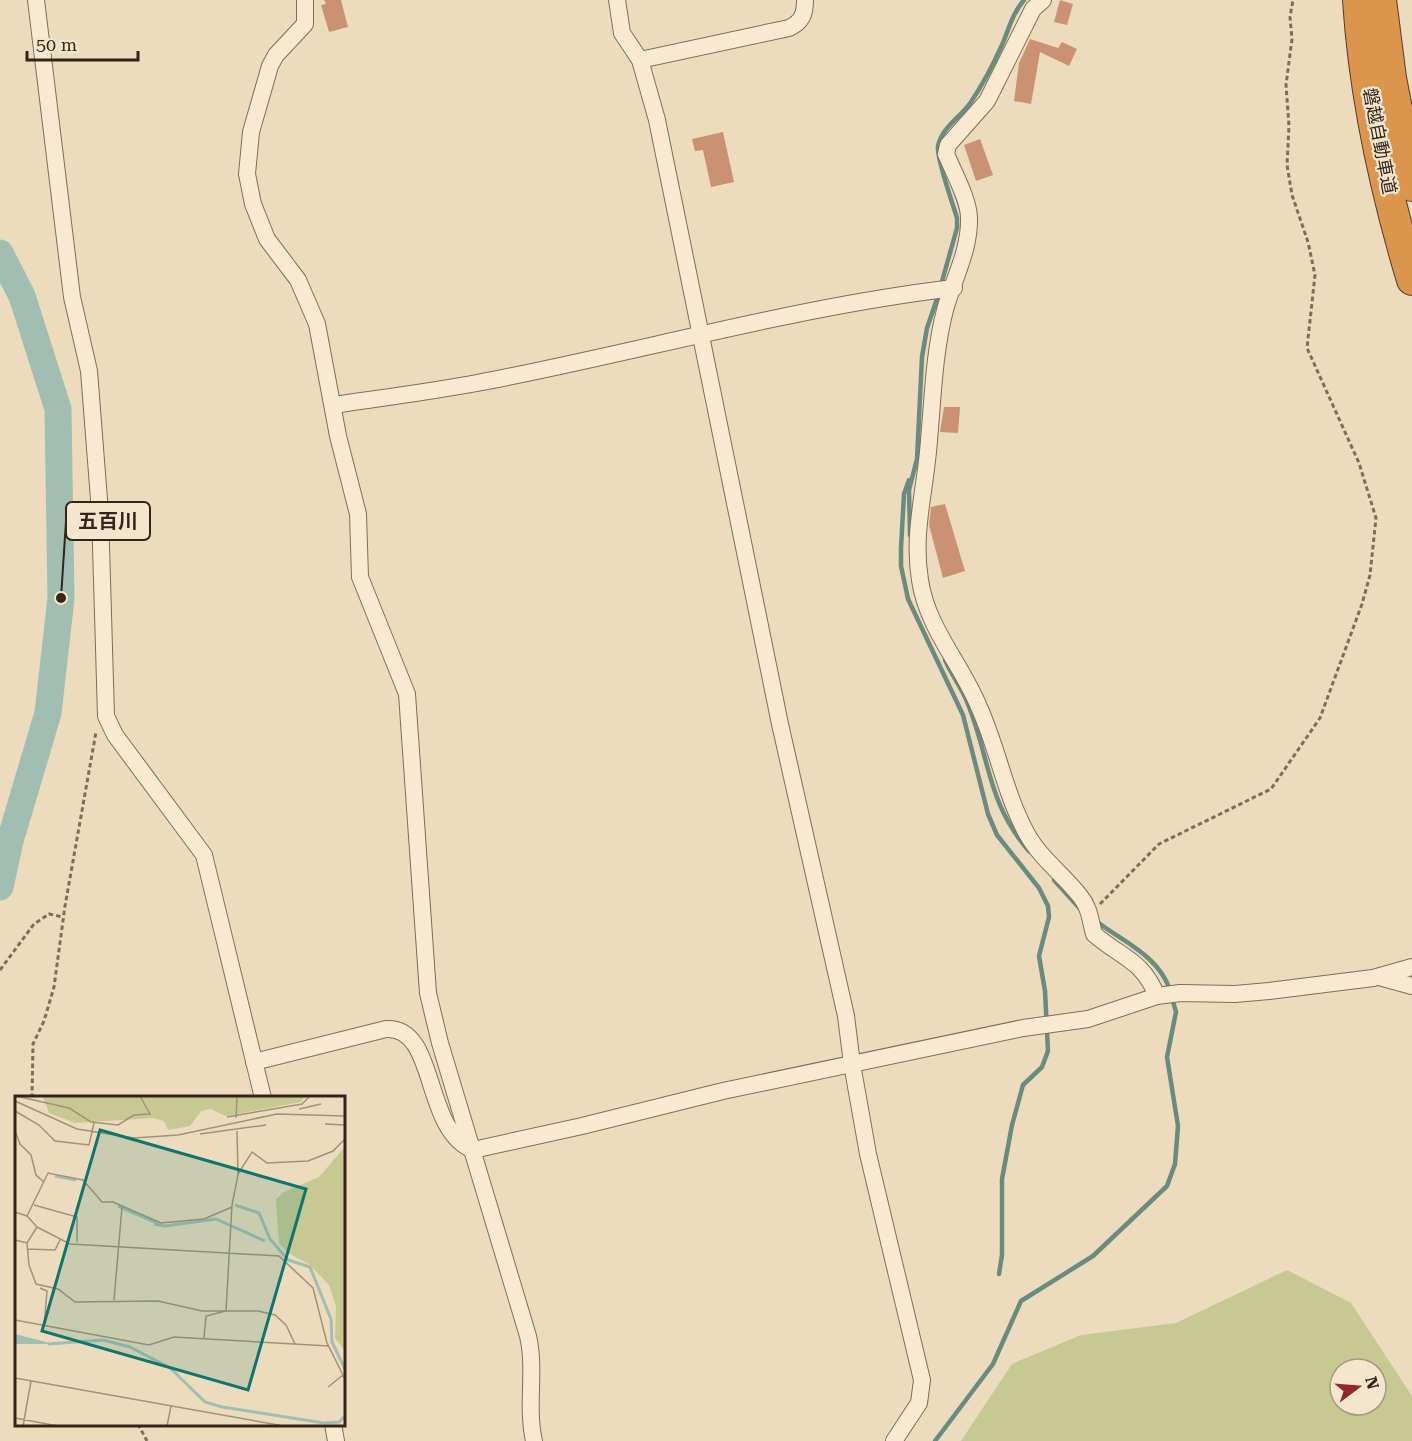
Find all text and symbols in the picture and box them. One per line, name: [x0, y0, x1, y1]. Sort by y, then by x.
scale bar: [27, 24, 138, 62]
text: 50 m: [36, 34, 77, 55]
street label: 磐越自動車道: [1359, 86, 1401, 196]
callout: 五百川: [66, 502, 150, 540]
text: 五百川: [78, 509, 138, 533]
inset map: [15, 1096, 345, 1426]
north arrow: [1328, 1357, 1388, 1417]
text: N: [1361, 1374, 1383, 1392]

